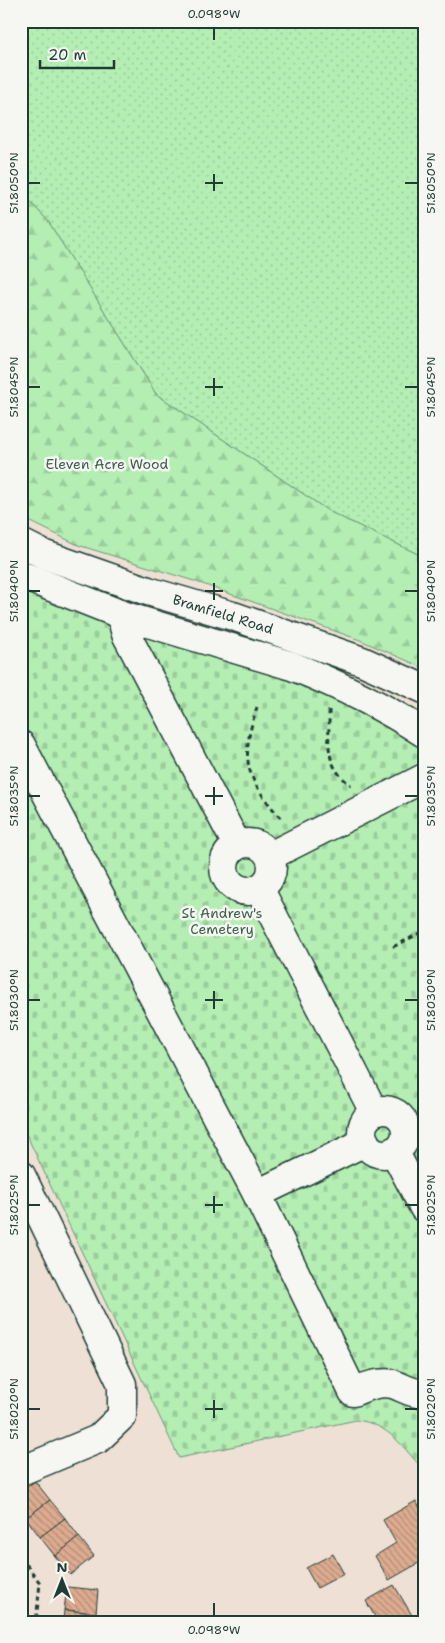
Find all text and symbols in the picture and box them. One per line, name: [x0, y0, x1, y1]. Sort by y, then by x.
text: 0.098°W: [188, 6, 240, 22]
scale bar: [40, 38, 114, 70]
text: 20 m: [48, 45, 87, 65]
text: 51.8050°N: [6, 152, 22, 214]
text: 51.8050°N: [423, 152, 439, 214]
text: 51.8045°N: [6, 356, 22, 418]
text: 51.8045°N: [423, 356, 439, 418]
park label: Eleven Acre Wood: [46, 455, 169, 473]
text: 51.8040°N: [6, 560, 22, 622]
text: 51.8040°N: [423, 560, 439, 622]
street label: Bramfield Road: [170, 590, 276, 638]
text: 51.8035°N: [6, 766, 22, 826]
text: 51.8035°N: [423, 766, 439, 826]
park label: St Andrew's Cemetery: [181, 904, 263, 938]
text: 51.8030°N: [6, 969, 22, 1031]
text: 51.8030°N: [423, 969, 439, 1031]
text: 51.8025°N: [6, 1175, 22, 1235]
text: 51.8025°N: [423, 1175, 439, 1235]
text: 51.8020°N: [6, 1378, 22, 1440]
text: 51.8020°N: [423, 1378, 439, 1440]
north arrow: [38, 1556, 88, 1606]
text: N: [56, 1558, 68, 1576]
text: 0.098°W: [188, 1622, 240, 1638]

